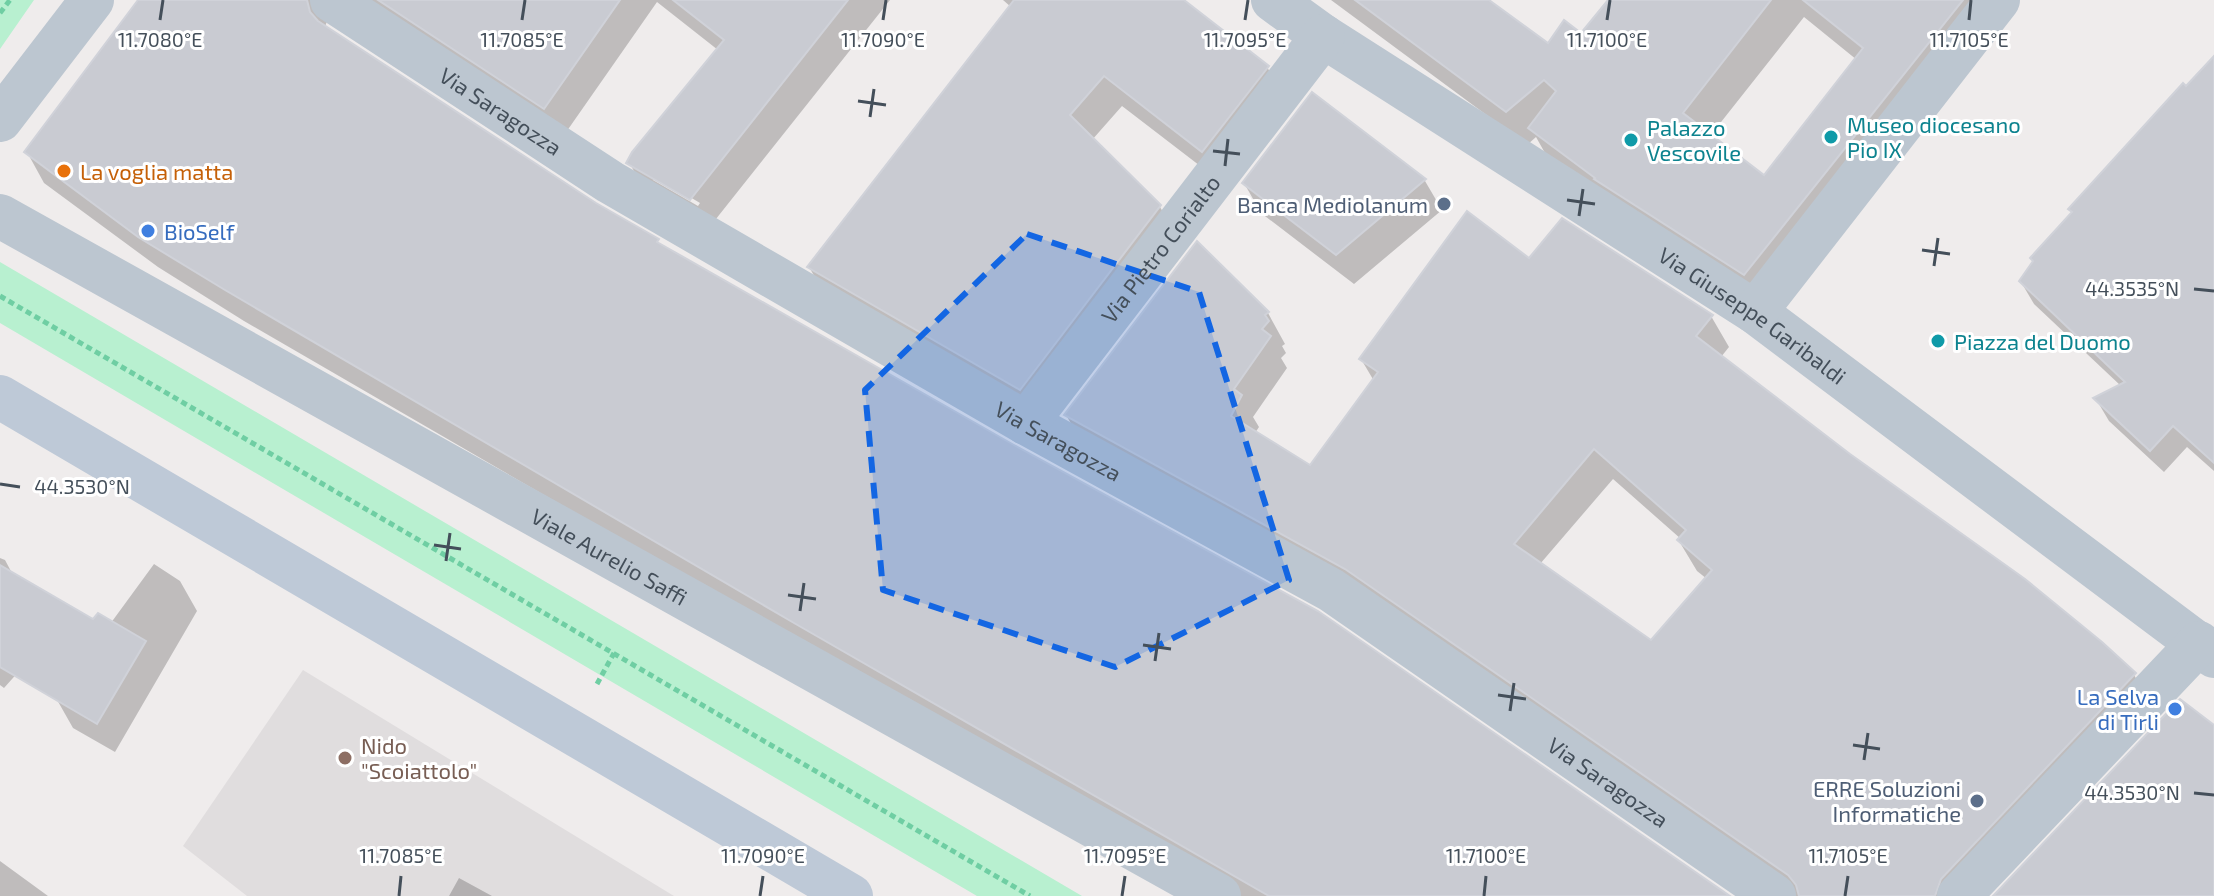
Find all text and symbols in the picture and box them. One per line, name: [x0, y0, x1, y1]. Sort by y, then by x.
text: 11.7080°E: [118, 27, 202, 51]
text: 11.7085°E: [480, 27, 564, 51]
text: 11.7090°E: [841, 27, 925, 51]
text: 11.7095°E: [1204, 27, 1286, 51]
text: 11.7100°E: [1567, 27, 1647, 51]
text: 11.7105°E: [1929, 27, 2009, 51]
street label: Via Saragozza: [435, 61, 567, 160]
place label: Museo diocesano Pio IX: [1847, 111, 2021, 162]
place label: Palazzo Vescovile: [1647, 114, 1741, 165]
marker: Museo diocesano Pio IX: [1822, 128, 1840, 146]
marker: Palazzo Vescovile: [1622, 131, 1640, 149]
place label: La voglia matta: [80, 158, 233, 184]
marker: La voglia matta: [55, 162, 73, 180]
street label: Via Pietro Corialto: [1095, 169, 1225, 327]
place label: Banca Mediolanum: [1237, 191, 1428, 217]
marker: Banca Mediolanum: [1435, 195, 1453, 213]
place label: BioSelf: [164, 218, 235, 244]
marker: BioSelf: [139, 222, 157, 240]
street label: Via Giuseppe Garibaldi: [1654, 241, 1852, 389]
text: 44.3535°N: [2085, 276, 2179, 300]
place label: Piazza del Duomo: [1954, 328, 2131, 354]
marker: Piazza del Duomo: [1929, 332, 1947, 350]
street label: Via Saragozza: [991, 395, 1126, 486]
text: 44.3530°N: [34, 474, 130, 498]
street label: Viale Aurelio Saffi: [527, 502, 692, 610]
place label: La Selva di Tirli: [2077, 683, 2159, 734]
marker: La Selva di Tirli: [2166, 700, 2184, 718]
street label: Via Saragozza: [1543, 731, 1674, 832]
place label: Nido "Scoiattolo": [361, 732, 477, 783]
marker: Nido "Scoiattolo": [336, 749, 354, 767]
place label: ERRE Soluzioni Informatiche: [1813, 775, 1961, 826]
text: 44.3530°N: [2084, 780, 2180, 804]
marker: ERRE Soluzioni Informatiche: [1968, 792, 1986, 810]
text: 11.7085°E: [359, 843, 443, 867]
text: 11.7090°E: [721, 843, 805, 867]
text: 11.7095°E: [1084, 843, 1166, 867]
text: 11.7100°E: [1446, 843, 1526, 867]
text: 11.7105°E: [1808, 843, 1888, 867]

